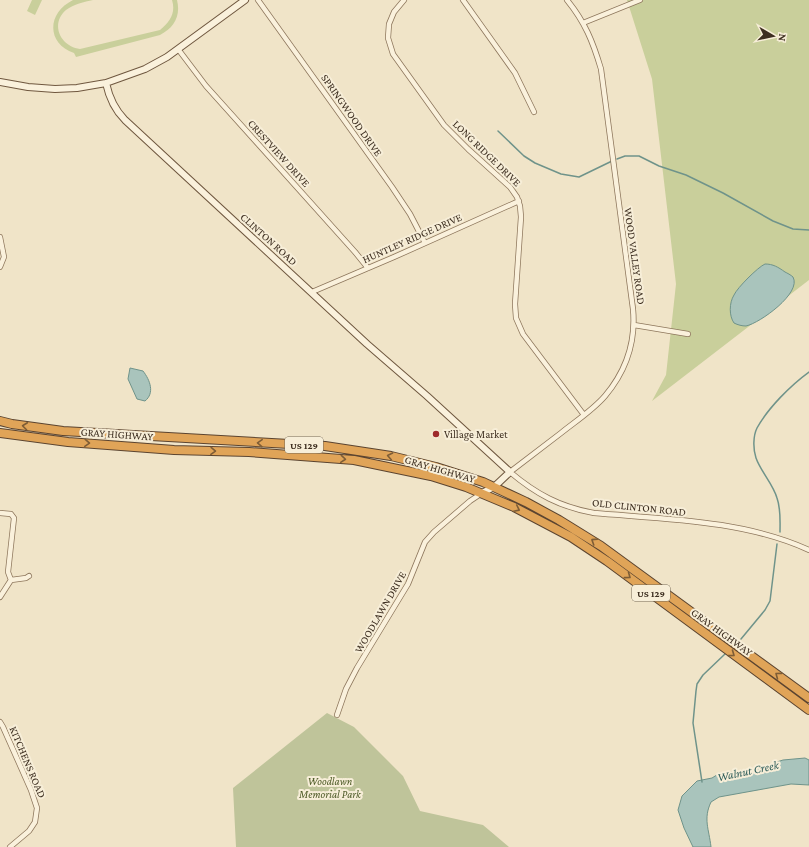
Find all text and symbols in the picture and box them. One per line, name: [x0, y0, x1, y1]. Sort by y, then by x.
north arrow: [753, 16, 793, 56]
text: N: [776, 33, 789, 43]
street label: SPRINGWOOD DRIVE: [319, 72, 385, 158]
street label: CRESTVIEW DRIVE: [246, 117, 312, 189]
street label: LONG RIDGE DRIVE: [451, 117, 523, 189]
street label: WOOD VALLEY ROAD: [622, 207, 648, 305]
street label: CLINTON ROAD: [238, 210, 300, 268]
street label: HUNTLEY RIDGE DRIVE: [360, 211, 464, 265]
one-way arrow: [22, 422, 28, 431]
street label: GRAY HIGHWAY: [80, 425, 154, 443]
place label: Village Market: [444, 428, 508, 441]
marker: Village Market: [431, 429, 441, 439]
road number: US 129: [285, 437, 323, 453]
one-way arrow: [257, 438, 263, 447]
one-way arrow: [84, 439, 90, 448]
one-way arrow: [210, 447, 216, 455]
one-way arrow: [386, 452, 393, 461]
street label: GRAY HIGHWAY: [404, 453, 477, 485]
one-way arrow: [340, 454, 346, 463]
street label: OLD CLINTON ROAD: [592, 496, 686, 518]
one-way arrow: [513, 504, 521, 512]
one-way arrow: [591, 538, 598, 545]
street label: WOODLAWN DRIVE: [352, 569, 408, 655]
one-way arrow: [624, 572, 631, 579]
road number: US 129: [632, 585, 670, 601]
street label: GRAY HIGHWAY: [689, 606, 755, 658]
one-way arrow: [728, 649, 735, 656]
one-way arrow: [775, 673, 782, 680]
street label: KITCHENS ROAD: [8, 724, 48, 800]
water label: Walnut Creek: [716, 758, 781, 784]
park label: Woodlawn Memorial Park: [298, 775, 362, 800]

